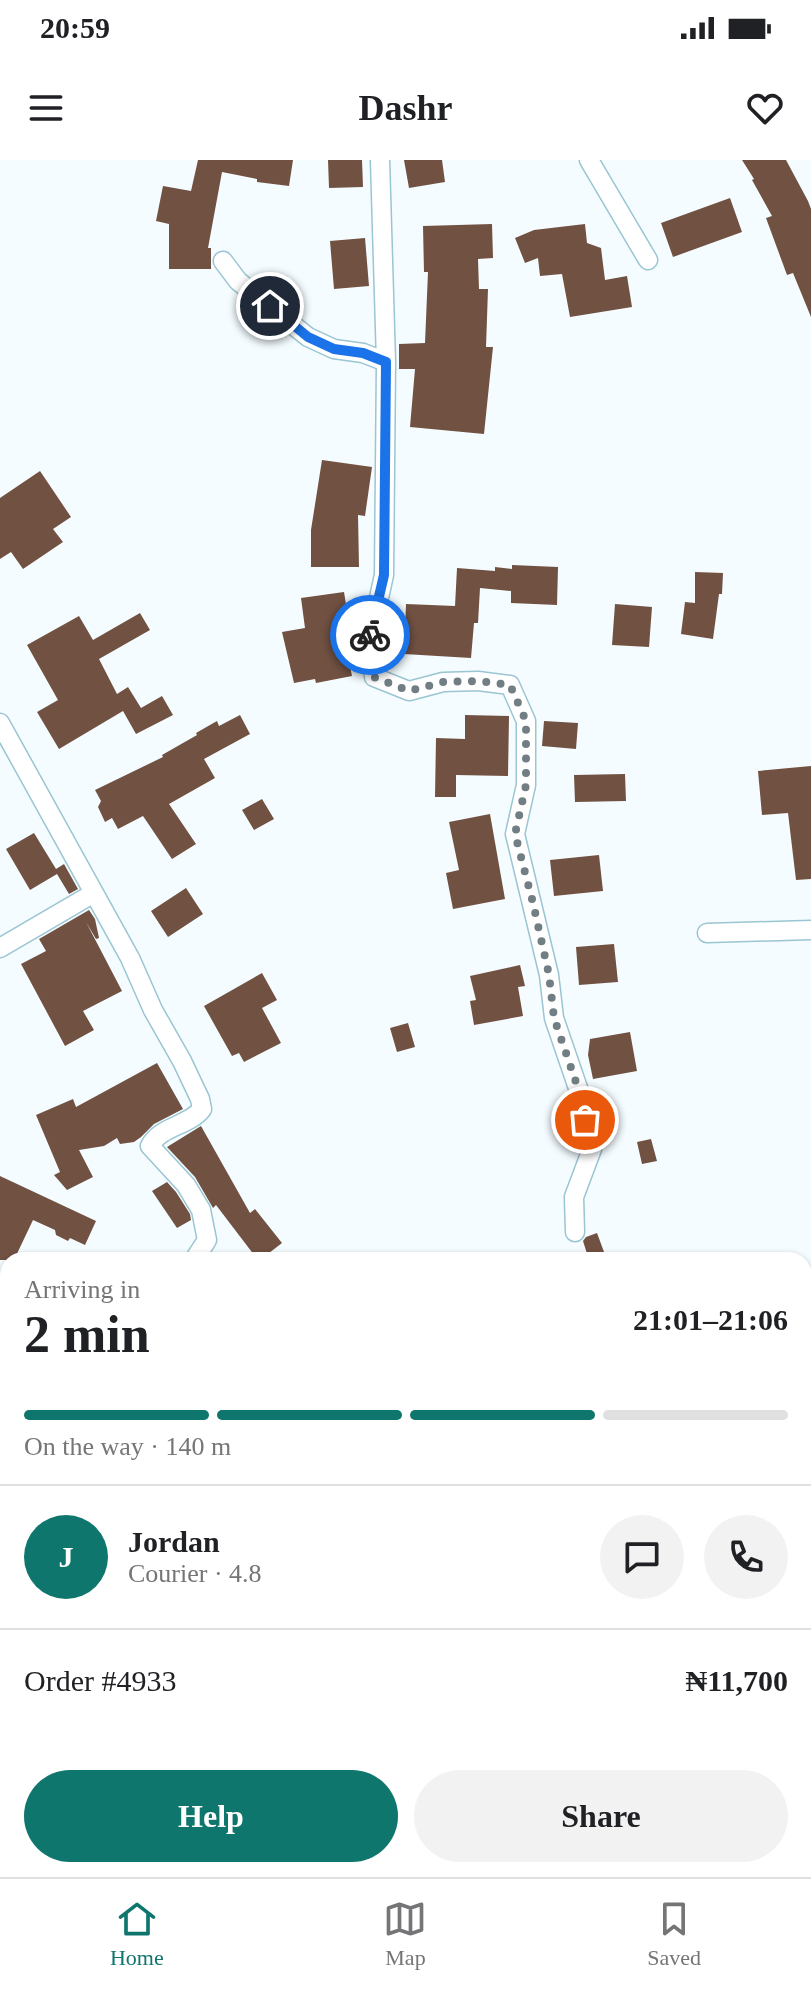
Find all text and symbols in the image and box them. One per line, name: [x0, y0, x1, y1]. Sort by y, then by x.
text: 20:59: [40, 11, 110, 44]
icon: menu: [24, 86, 68, 130]
icon: heart: [743, 86, 787, 130]
text: Dashr: [358, 88, 453, 128]
pin: [236, 272, 304, 340]
icon: home: [248, 284, 292, 328]
courier: [330, 595, 410, 675]
icon: bike: [348, 613, 392, 657]
pin: [551, 1086, 619, 1154]
icon: bag: [563, 1098, 607, 1142]
text: Arriving in: [24, 1275, 140, 1304]
text: 21:01–21:06: [633, 1303, 788, 1336]
text: 2 min: [24, 1306, 150, 1363]
text: On the way · 140 m: [24, 1432, 231, 1461]
button: chat: [600, 1515, 684, 1599]
button: phone: [704, 1515, 788, 1599]
text: Jordan: [128, 1525, 220, 1558]
text: J: [59, 1540, 74, 1573]
text: Courier · 4.8: [128, 1559, 262, 1588]
text: Order #4933: [24, 1664, 176, 1697]
text: ₦11,700: [685, 1664, 788, 1697]
button: Help: [24, 1770, 398, 1862]
button: Share: [414, 1770, 788, 1862]
tab: Home: [110, 1897, 164, 1971]
tab: Map: [383, 1897, 427, 1971]
tab: Saved: [647, 1897, 701, 1971]

